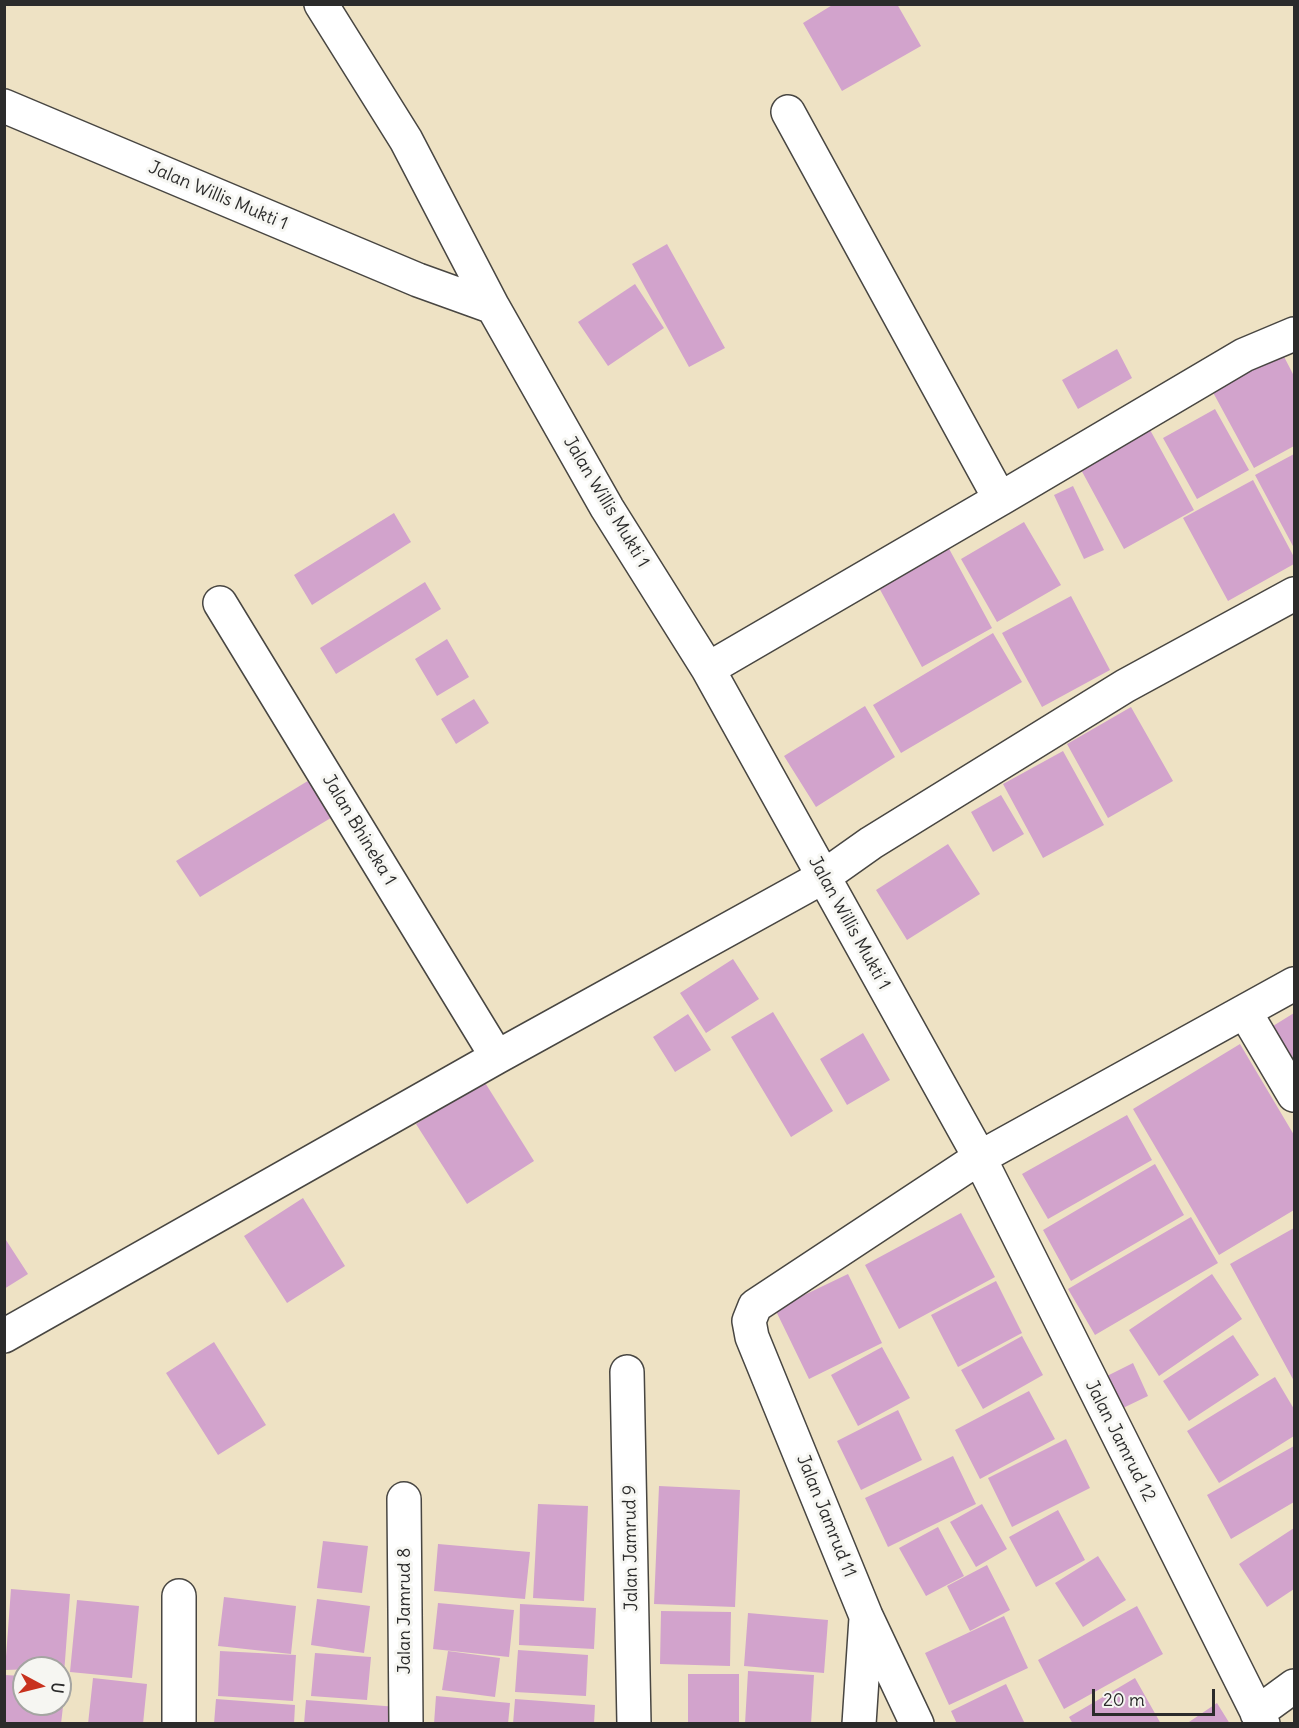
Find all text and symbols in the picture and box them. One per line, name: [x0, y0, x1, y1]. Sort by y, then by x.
street label: Jalan Willis Mukti 1: [145, 157, 291, 235]
street label: Jalan Willis Mukti 1: [558, 433, 654, 571]
street label: Jalan Bhineka 1: [317, 771, 401, 889]
street label: Jalan Willis Mukti 1: [803, 853, 895, 993]
street label: Jalan Jamrud 12: [1080, 1377, 1160, 1505]
street label: Jalan Jamrud 11: [792, 1451, 860, 1581]
street label: Jalan Jamrud 9: [619, 1485, 643, 1611]
street label: Jalan Jamrud 8: [394, 1548, 416, 1674]
north arrow: [12, 1656, 72, 1716]
scale bar: [1095, 1677, 1218, 1715]
text: U: [47, 1681, 68, 1695]
text: 20 m: [1103, 1688, 1145, 1711]

